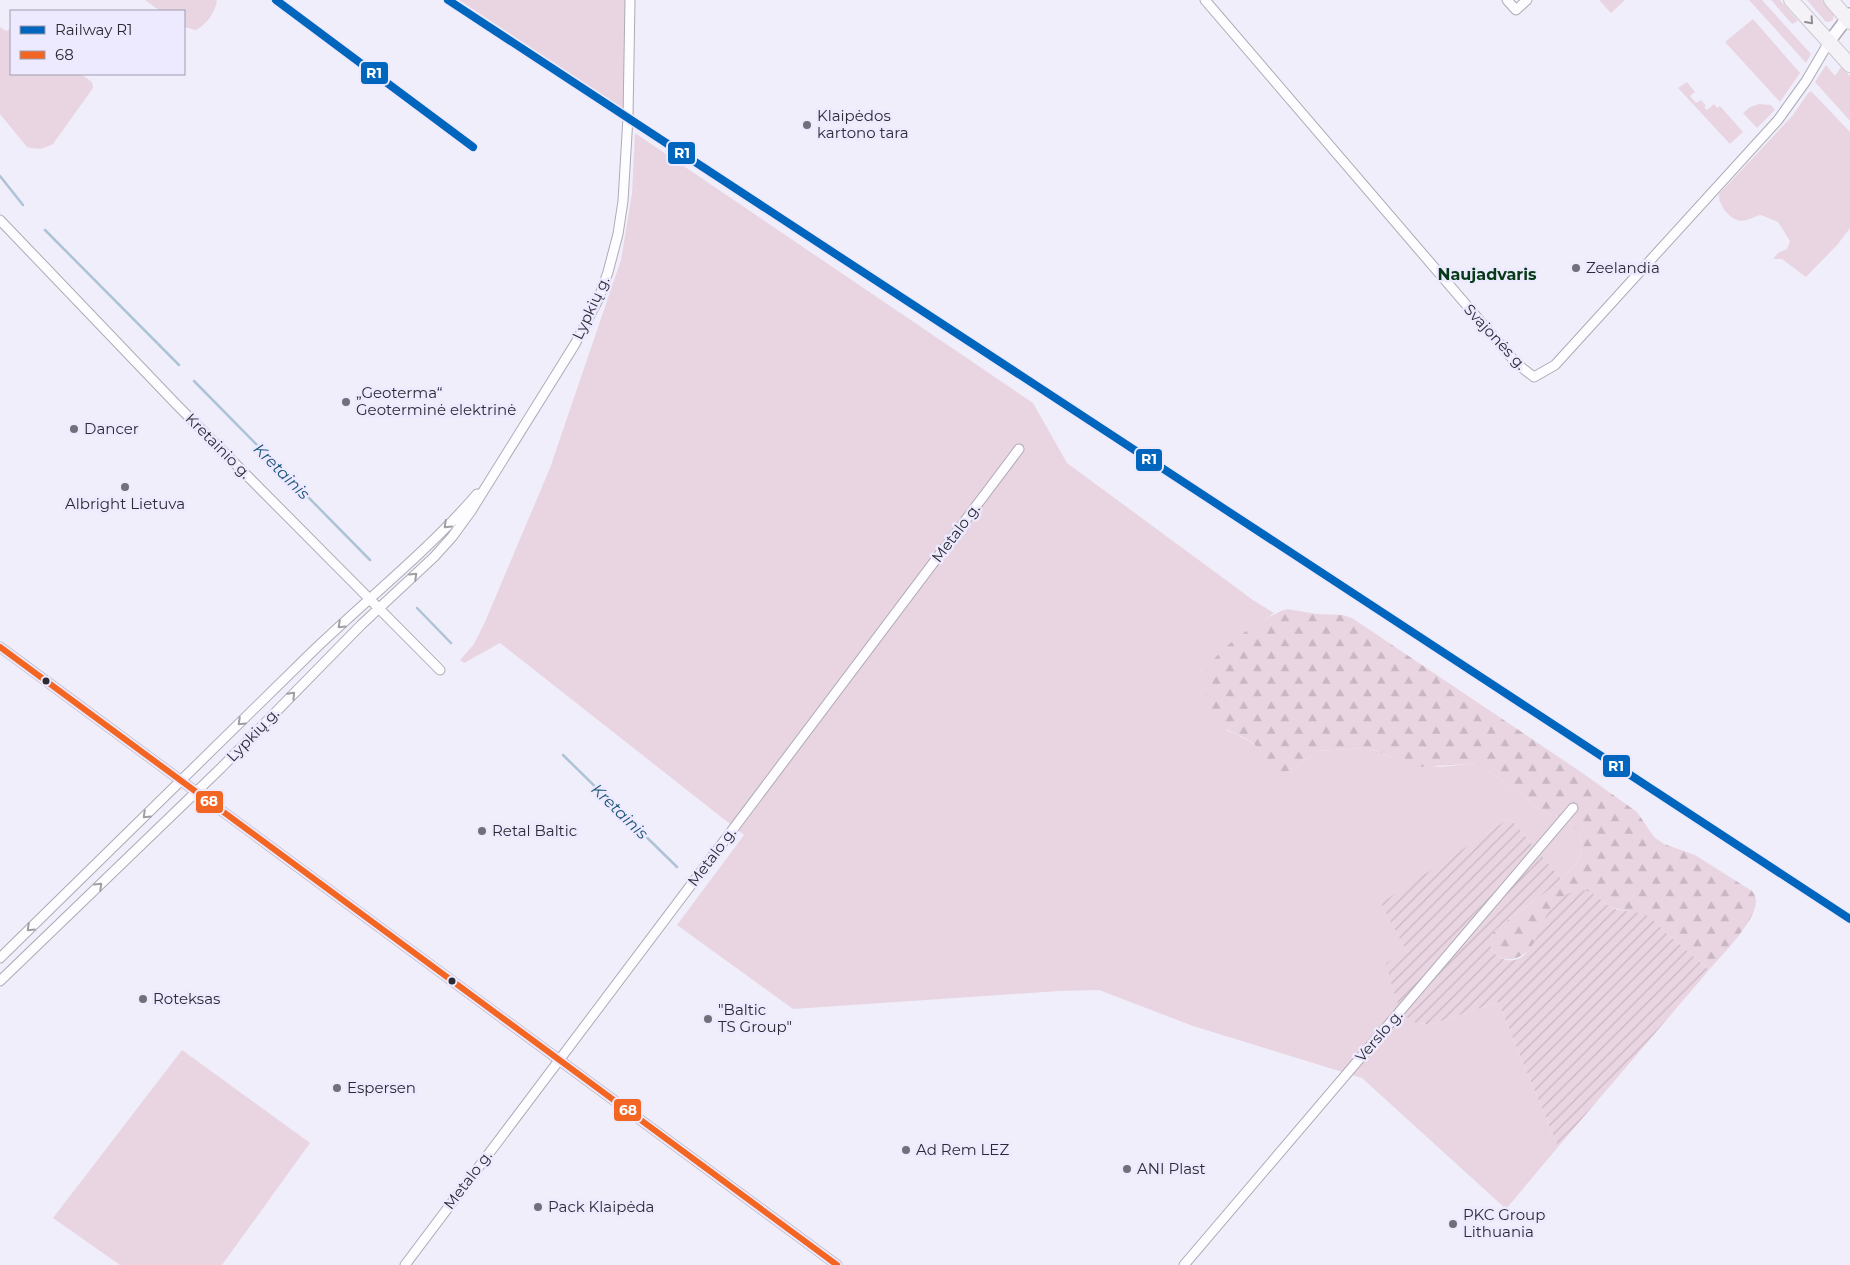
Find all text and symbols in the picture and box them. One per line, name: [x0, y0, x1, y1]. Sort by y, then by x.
legend: [10, 10, 185, 75]
one-way arrow: [1804, 16, 1813, 25]
text: Railway R1: [55, 20, 132, 39]
text: 68: [55, 45, 74, 64]
line badge: R1: [360, 61, 389, 85]
text: R1: [366, 64, 382, 82]
place label: Klaipėdos kartono tara: [817, 106, 909, 142]
marker: Klaipėdos kartono tara: [801, 119, 813, 131]
line badge: R1: [667, 141, 696, 165]
text: R1: [674, 144, 690, 162]
place label: Zeelandia: [1586, 258, 1660, 277]
marker: Zeelandia: [1570, 262, 1582, 274]
district label: Naujadvaris: [1438, 265, 1537, 284]
street label: Lypkių g.: [568, 273, 613, 342]
street label: Svajonės g.: [1460, 300, 1531, 374]
place label: „Geoterma“ Geoterminė elektrinė: [356, 383, 516, 419]
marker: „Geoterma“ Geoterminė elektrinė: [340, 396, 352, 408]
street label: Kretainio g.: [182, 409, 255, 482]
place label: Dancer: [84, 419, 139, 438]
marker: Dancer: [68, 423, 80, 435]
water label: Kretainis: [250, 439, 314, 503]
line badge: R1: [1135, 448, 1163, 472]
text: R1: [1141, 450, 1157, 468]
marker: Albright Lietuva: [119, 481, 131, 493]
place label: Albright Lietuva: [65, 494, 185, 513]
street label: Metalo g.: [927, 499, 984, 566]
one-way arrow: [444, 519, 453, 528]
one-way arrow: [409, 573, 418, 582]
one-way arrow: [337, 619, 346, 628]
unlabelled marker: [41, 676, 51, 686]
one-way arrow: [287, 692, 296, 701]
street label: Lypkių g.: [222, 704, 283, 766]
one-way arrow: [237, 716, 246, 725]
line badge: R1: [1602, 754, 1631, 778]
text: R1: [1608, 757, 1624, 775]
water label: Kretainis: [587, 780, 652, 843]
line badge: 68: [195, 790, 224, 814]
text: 68: [200, 792, 218, 810]
one-way arrow: [143, 809, 152, 818]
place label: Retal Baltic: [492, 821, 577, 840]
street label: Metalo g.: [683, 823, 740, 890]
marker: Retal Baltic: [476, 825, 488, 837]
one-way arrow: [93, 883, 102, 892]
one-way arrow: [27, 922, 36, 931]
unlabelled marker: [447, 976, 457, 986]
place label: Roteksas: [153, 989, 220, 1008]
marker: Roteksas: [137, 993, 149, 1005]
place label: "Baltic TS Group": [718, 1000, 792, 1036]
street label: Verslo g.: [1351, 1006, 1406, 1066]
marker: "Baltic TS Group": [702, 1013, 714, 1025]
place label: Espersen: [347, 1078, 416, 1097]
marker: Espersen: [331, 1082, 343, 1094]
line badge: 68: [613, 1098, 642, 1122]
text: 68: [619, 1101, 637, 1119]
place label: Ad Rem LEZ: [916, 1140, 1009, 1159]
marker: Ad Rem LEZ: [900, 1144, 912, 1156]
street label: Metalo g.: [439, 1146, 496, 1213]
place label: ANI Plast: [1137, 1159, 1205, 1178]
marker: ANI Plast: [1121, 1163, 1133, 1175]
place label: Pack Klaipėda: [548, 1197, 654, 1216]
marker: Pack Klaipėda: [532, 1201, 544, 1213]
place label: PKC Group Lithuania: [1463, 1205, 1545, 1241]
marker: PKC Group Lithuania: [1447, 1218, 1459, 1230]

